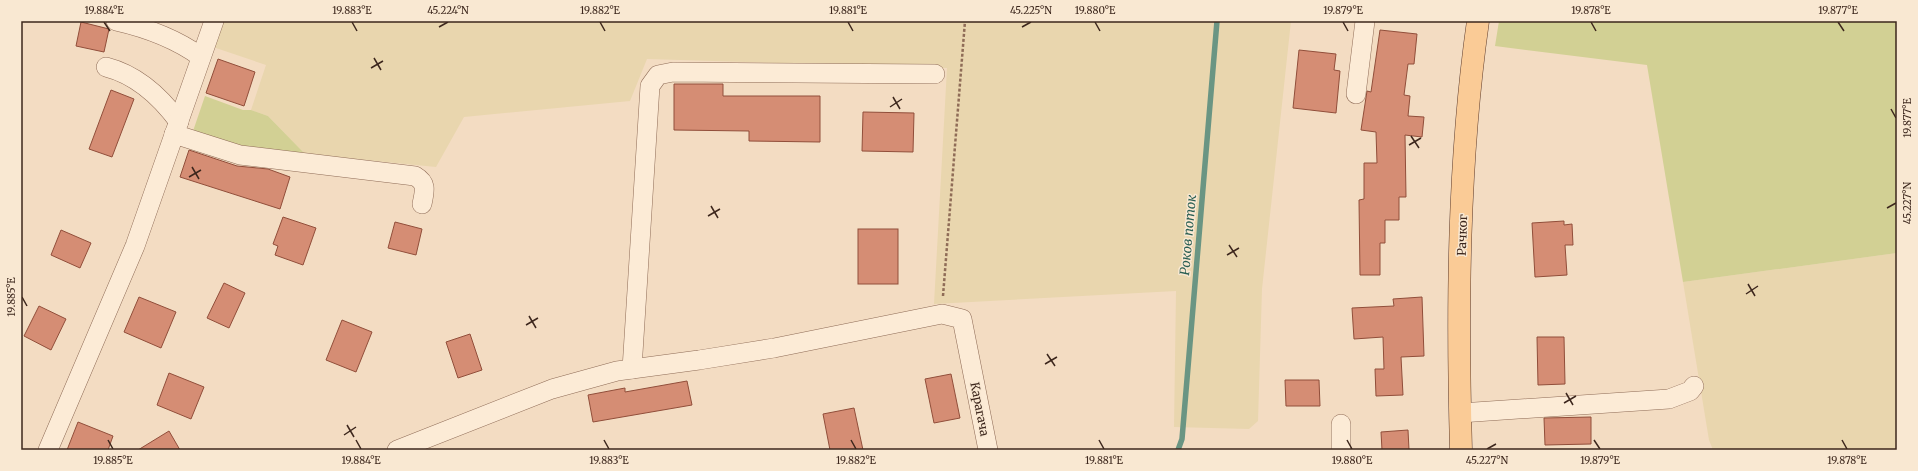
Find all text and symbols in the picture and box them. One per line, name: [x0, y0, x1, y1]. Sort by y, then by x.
text: 19.884°E: [84, 4, 124, 17]
text: 19.883°E: [332, 4, 372, 17]
text: 45.224°N: [427, 4, 469, 17]
text: 19.882°E: [580, 4, 621, 17]
text: 19.881°E: [829, 4, 868, 17]
text: 45.225°N: [1010, 4, 1052, 17]
text: 19.880°E: [1075, 4, 1116, 17]
text: 19.879°E: [1323, 4, 1363, 17]
text: 19.878°E: [1571, 4, 1611, 17]
text: 19.877°E: [1818, 4, 1858, 17]
text: 19.877°E: [1901, 98, 1914, 138]
text: 45.227°N: [1901, 182, 1914, 224]
water label: Роков поток: [1176, 193, 1200, 276]
street label: Рачког: [1454, 214, 1470, 256]
text: 19.885°E: [5, 277, 18, 317]
street label: Карагача: [967, 381, 993, 438]
text: 19.885°E: [93, 454, 133, 467]
text: 19.884°E: [341, 454, 381, 467]
text: 19.883°E: [589, 454, 629, 467]
text: 19.882°E: [836, 454, 877, 467]
text: 19.881°E: [1085, 454, 1124, 467]
text: 19.880°E: [1332, 454, 1373, 467]
text: 45.227°N: [1466, 454, 1508, 467]
text: 19.879°E: [1580, 454, 1620, 467]
text: 19.878°E: [1827, 454, 1867, 467]

